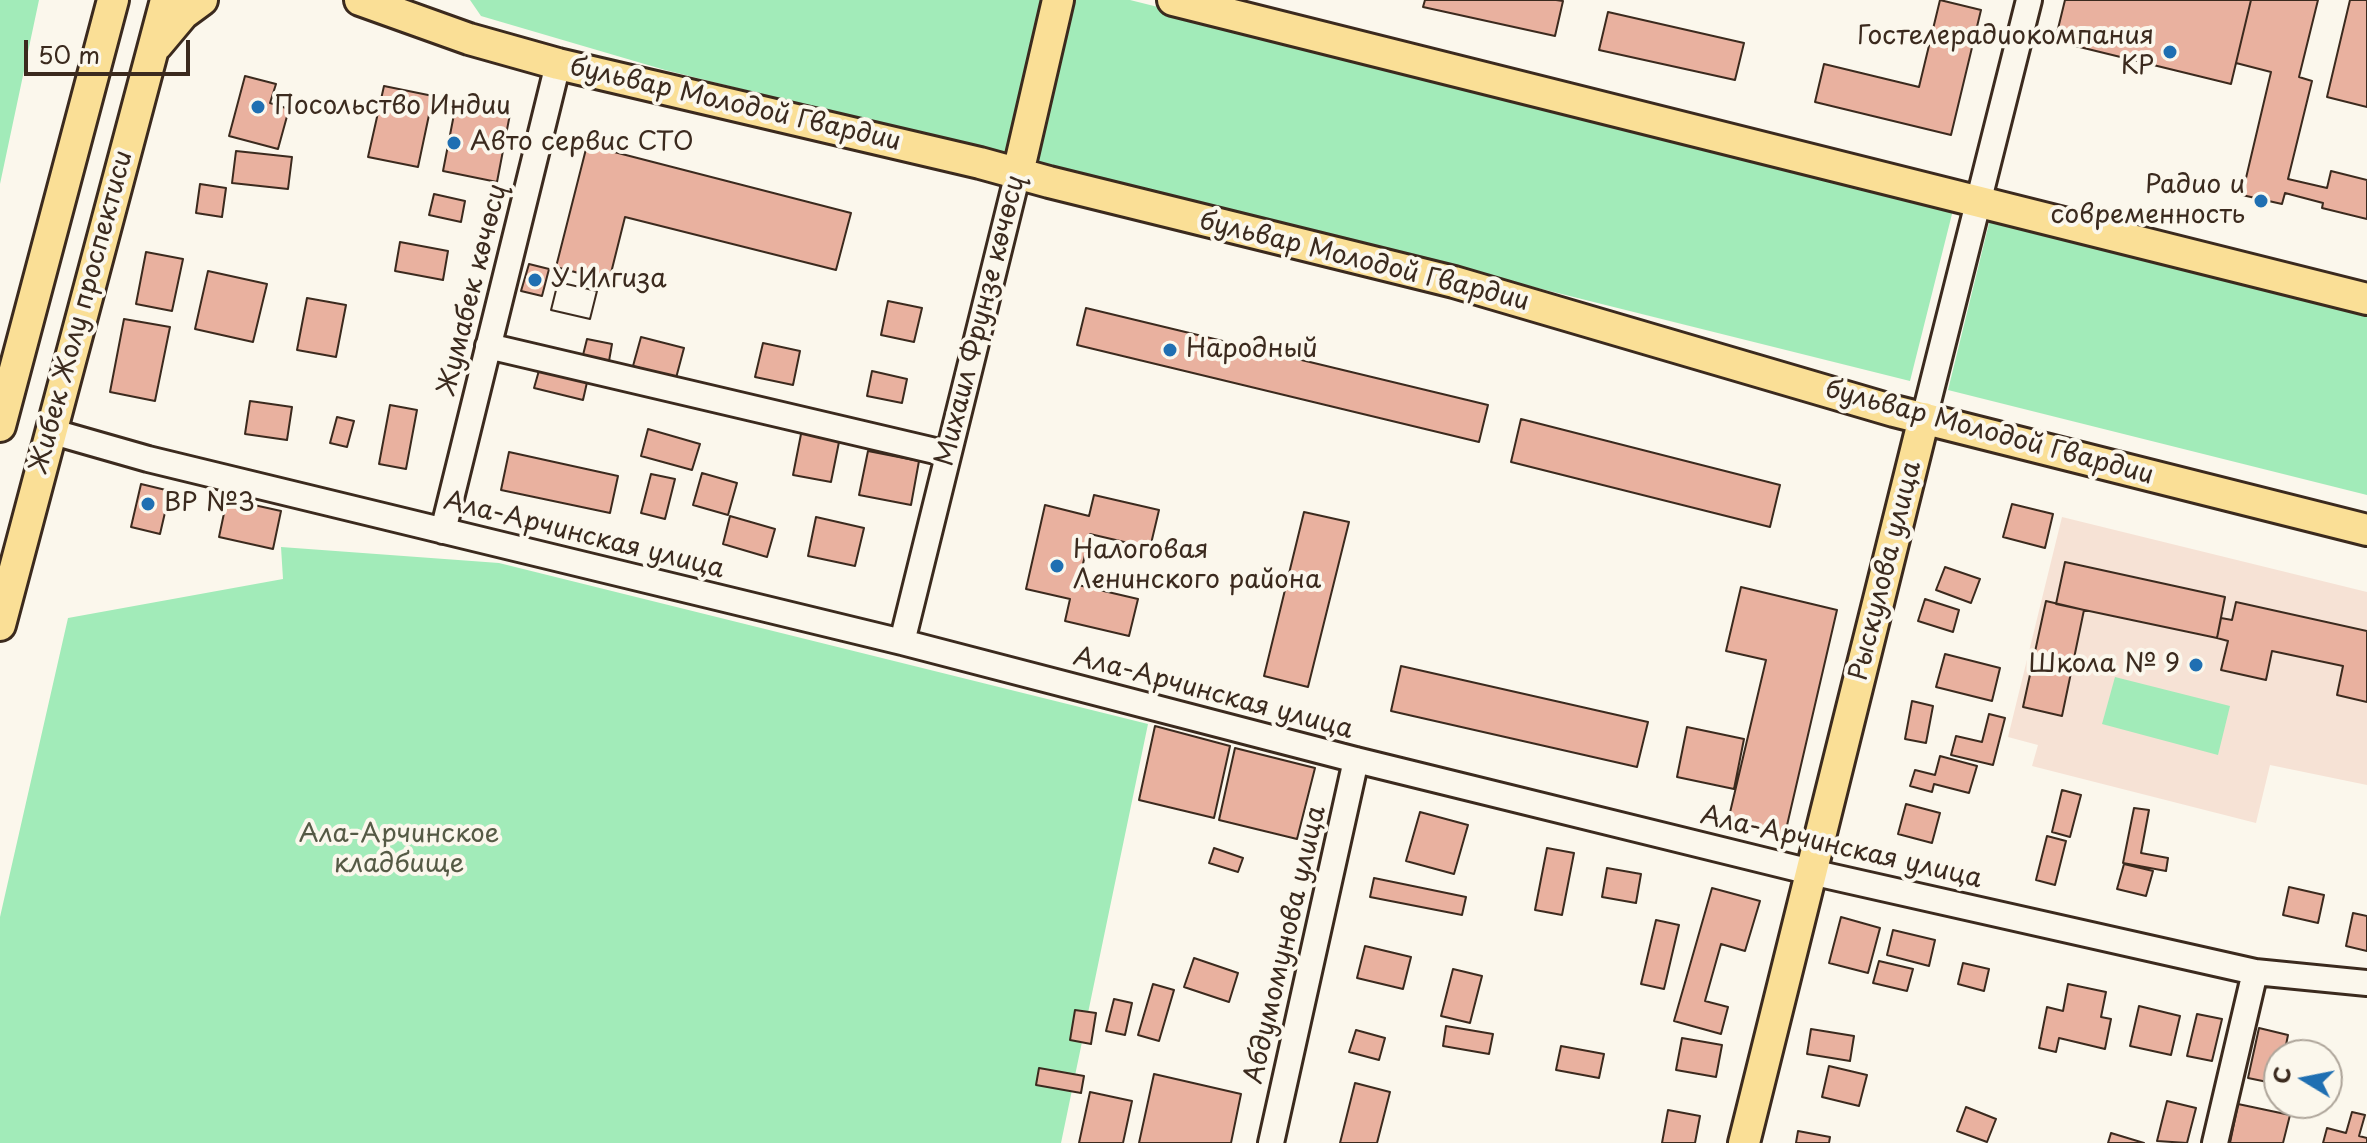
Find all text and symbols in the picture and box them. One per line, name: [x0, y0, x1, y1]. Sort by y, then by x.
place label: Гостелерадиокомпания КР: [1857, 21, 2154, 82]
scale bar: [28, 24, 194, 74]
text: 50 m: [38, 36, 100, 72]
marker: Гостелерадиокомпания КР: [2161, 43, 2179, 61]
street label: бульвар Молодой Гвардии: [567, 52, 903, 158]
place label: Посольство Индии: [274, 91, 511, 123]
marker: Посольство Индии: [249, 98, 267, 116]
place label: Авто сервис СТО: [470, 127, 694, 159]
marker: Авто сервис СТО: [445, 134, 463, 152]
street label: Жибек Жолу проспектиси: [24, 147, 140, 477]
place label: Радио и современность: [2051, 170, 2245, 232]
street label: Михаил Фрунзе көчөсү: [930, 172, 1032, 470]
street label: Жумабек көчөсү: [432, 181, 514, 399]
marker: Радио и современность: [2252, 192, 2270, 210]
street label: бульвар Молодой Гвардии: [1196, 206, 1532, 318]
place label: У Илгиза: [551, 264, 667, 296]
marker: У Илгиза: [526, 271, 544, 289]
place label: Народный: [1186, 334, 1318, 366]
marker: Народный: [1161, 341, 1179, 359]
street label: бульвар Молодой Гвардии: [1821, 374, 2157, 492]
street label: Рыскулова улица: [1844, 458, 1928, 684]
street label: Ала-Арчинская улица: [441, 486, 727, 586]
place label: BP №3: [164, 488, 255, 520]
marker: BP №3: [139, 495, 157, 513]
place label: Налоговая Ленинского района: [1073, 535, 1321, 596]
marker: Налоговая Ленинского района: [1048, 557, 1066, 575]
street label: Ала-Арчинская улица: [1070, 642, 1356, 746]
place label: Школа № 9: [2029, 649, 2180, 681]
marker: Школа № 9: [2187, 656, 2205, 674]
street label: Ала-Арчинская улица: [1697, 800, 1985, 896]
street label: Абдумомунова улица: [1239, 803, 1333, 1087]
park label: Ала-Арчинское кладбище: [299, 819, 499, 880]
north arrow: [2263, 1039, 2343, 1119]
text: С: [2263, 1064, 2299, 1086]

